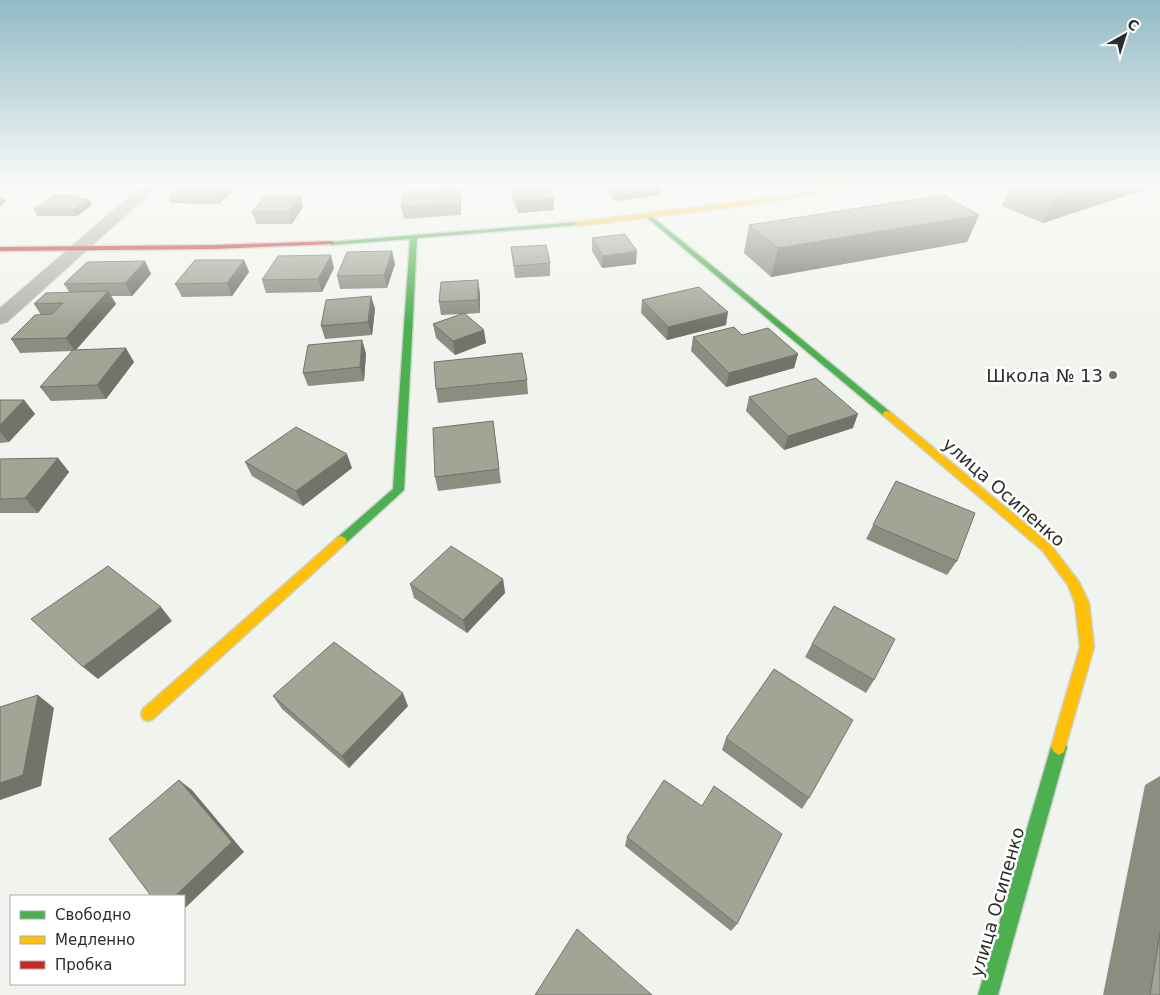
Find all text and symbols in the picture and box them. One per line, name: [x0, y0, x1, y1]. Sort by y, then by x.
north arrow: [1100, 10, 1150, 60]
text: С: [1124, 15, 1142, 34]
place label: Школа № 13: [986, 365, 1103, 386]
marker: Школа № 13: [1107, 369, 1119, 381]
street label: улица Осипенко: [939, 433, 1069, 551]
street label: улица Осипенко: [966, 825, 1028, 979]
legend: [10, 895, 185, 985]
text: Свободно: [55, 906, 131, 924]
text: Медленно: [55, 931, 135, 949]
text: Пробка: [55, 956, 112, 974]

